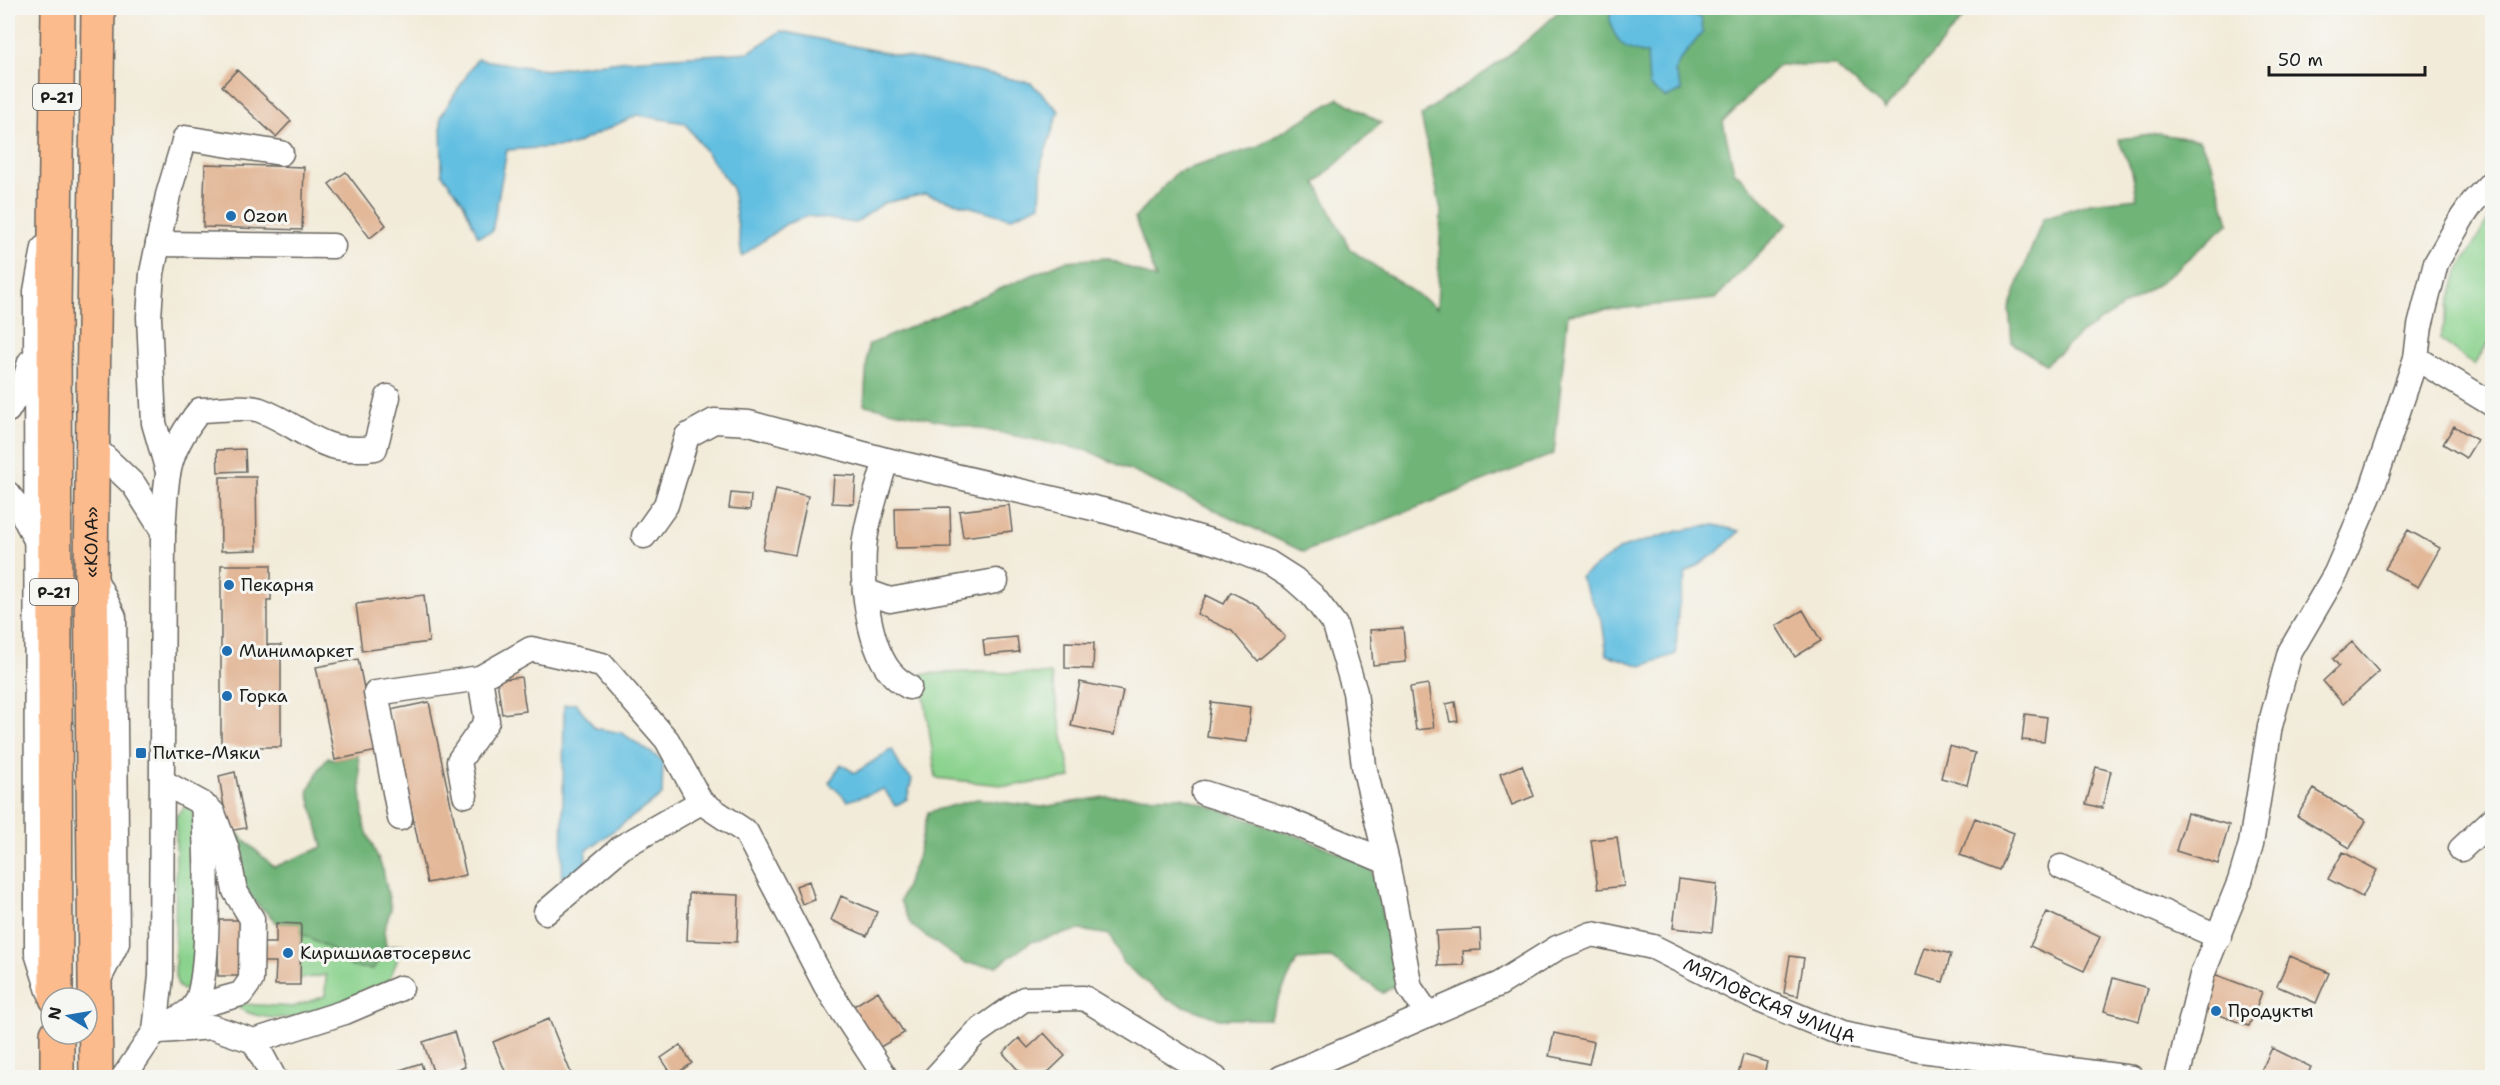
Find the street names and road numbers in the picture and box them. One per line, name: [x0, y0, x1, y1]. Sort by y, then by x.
road number: Р-21: [33, 84, 81, 110]
street label: «КОЛА»: [79, 506, 104, 578]
road number: Р-21: [30, 579, 78, 605]
street label: МЯГЛОВСКАЯ УЛИЦА: [1679, 952, 1857, 1048]

